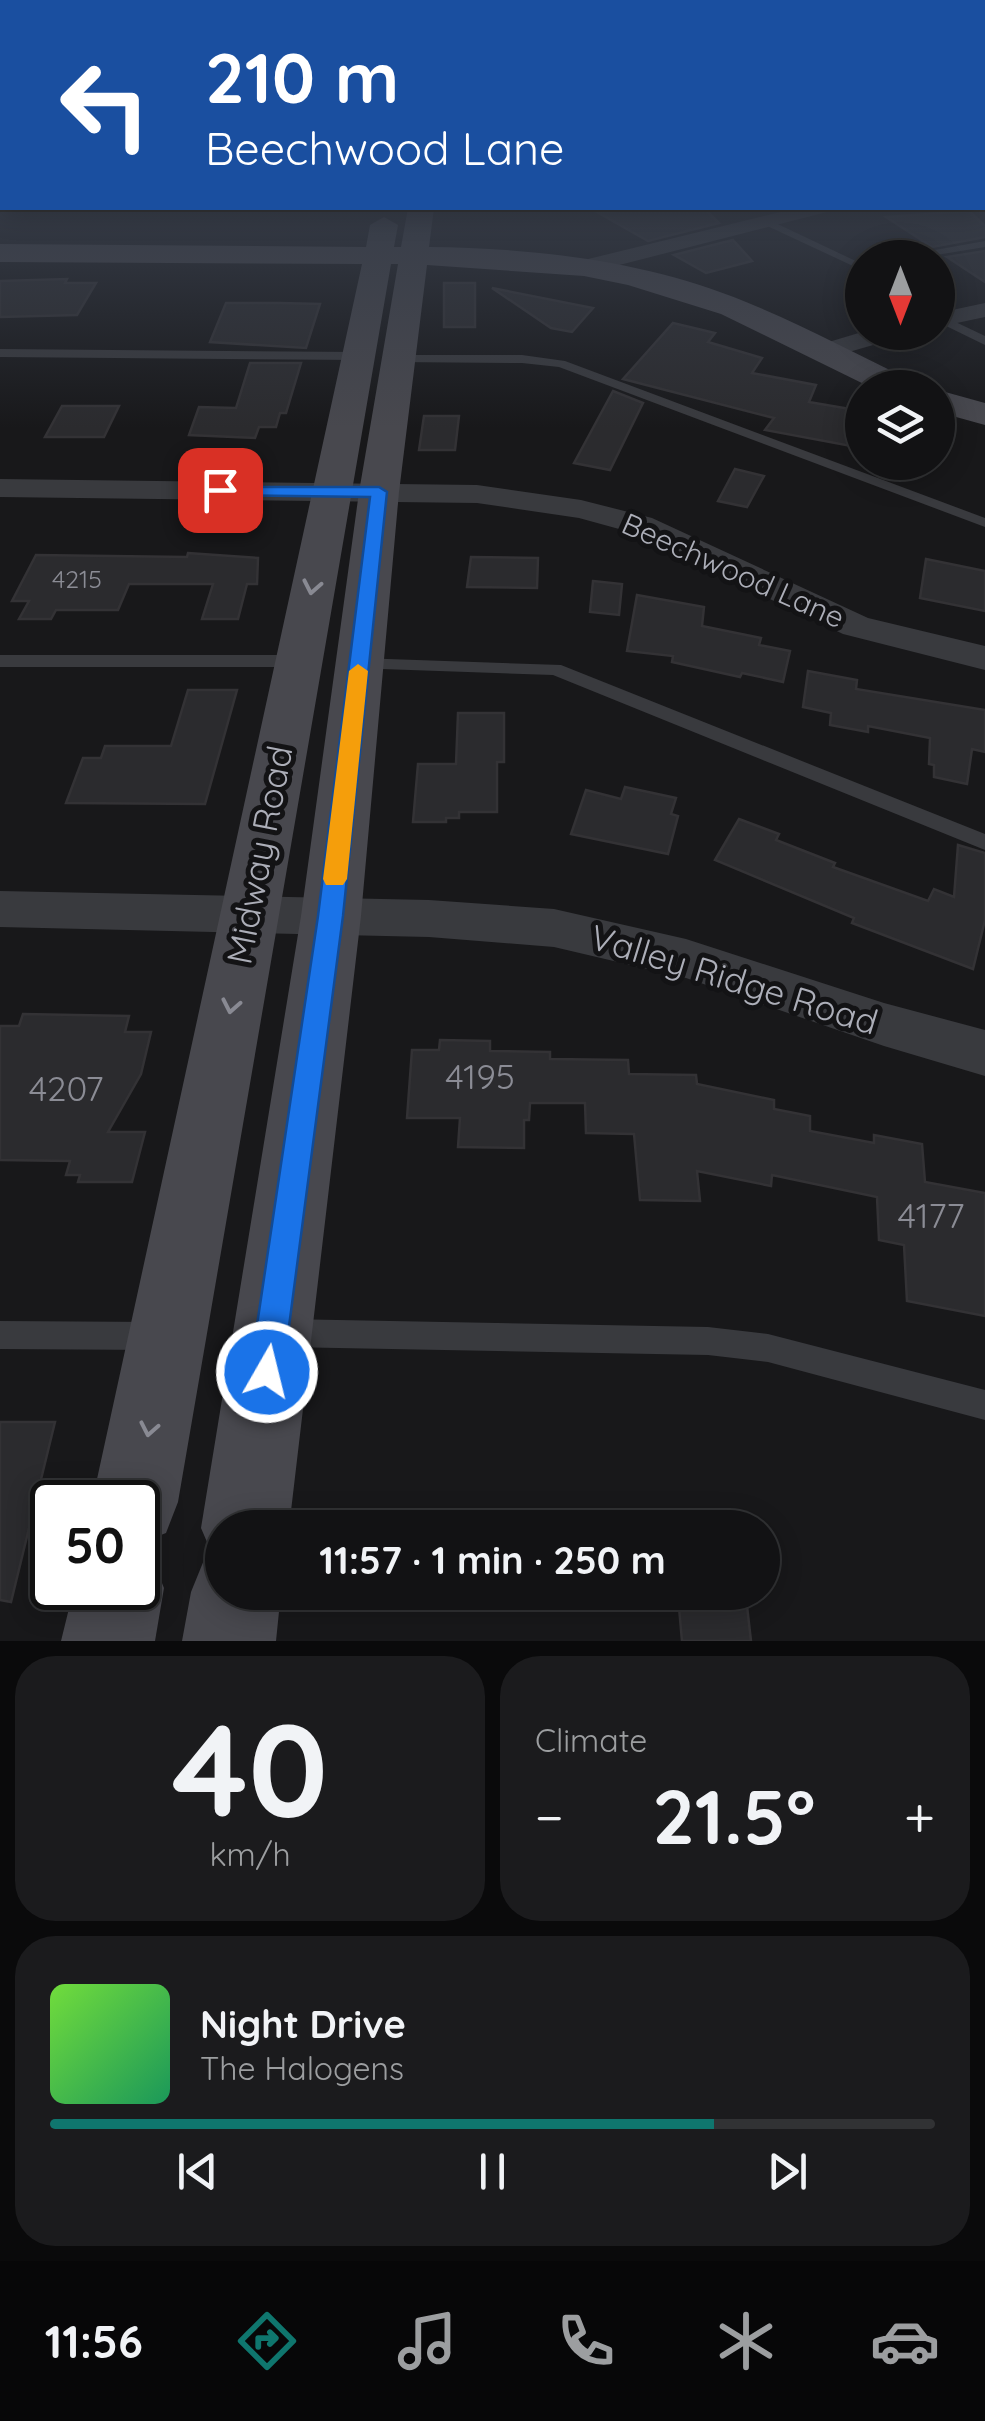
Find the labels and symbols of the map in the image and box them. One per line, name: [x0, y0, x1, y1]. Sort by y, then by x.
north arrow: [845, 240, 955, 350]
pin: [178, 448, 263, 533]
street label: Beechwood Lane: [616, 504, 851, 636]
house number: 4215: [52, 563, 102, 594]
one-way arrow: [303, 578, 324, 595]
street label: Midway Road: [216, 742, 302, 968]
street label: Valley Ridge Road: [585, 914, 883, 1044]
one-way arrow: [221, 998, 242, 1015]
house number: 4195: [445, 1054, 515, 1098]
house number: 4207: [29, 1066, 103, 1110]
house number: 4177: [897, 1193, 965, 1237]
position arrow: [215, 1320, 319, 1424]
one-way arrow: [139, 1420, 160, 1437]
speed limit sign: 50: [30, 1480, 160, 1610]

